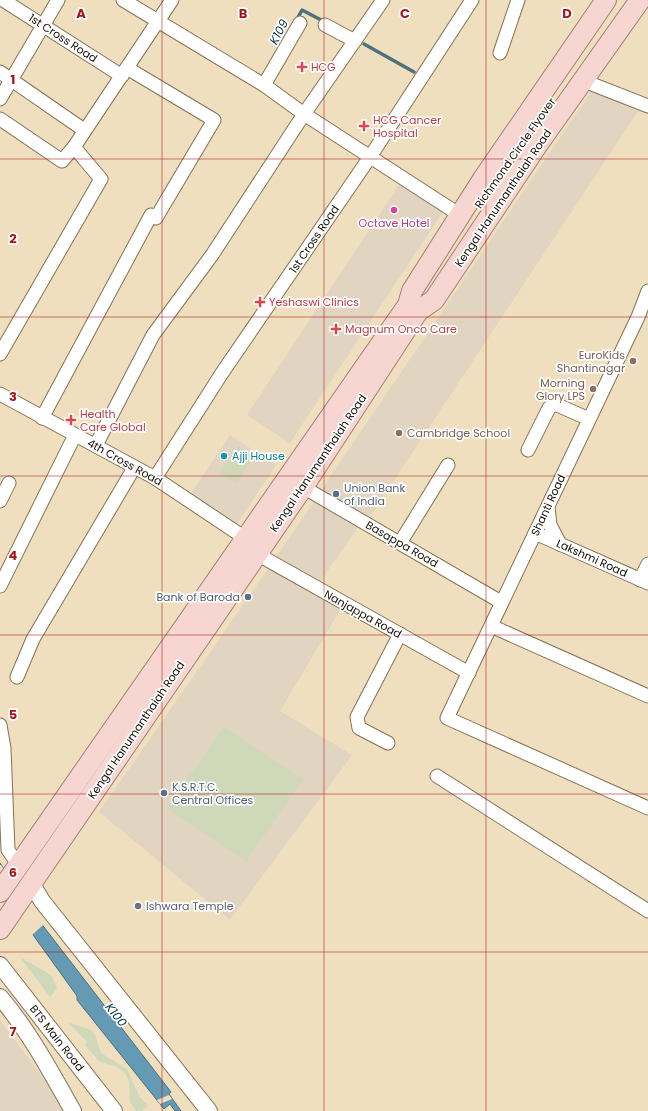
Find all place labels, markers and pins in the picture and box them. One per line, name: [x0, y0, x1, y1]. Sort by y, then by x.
place label: HCG: [311, 59, 336, 75]
marker: HCG: [296, 61, 308, 73]
place label: HCG Cancer Hospital: [373, 112, 441, 141]
marker: HCG Cancer Hospital: [358, 120, 370, 132]
marker: Octave Hotel: [389, 205, 399, 215]
place label: Octave Hotel: [359, 215, 429, 231]
place label: Yeshaswi Clinics: [269, 294, 359, 310]
marker: Yeshaswi Clinics: [254, 296, 266, 308]
place label: Magnum Onco Care: [345, 321, 457, 337]
marker: Magnum Onco Care: [330, 323, 342, 335]
place label: EuroKids Shantinagar: [557, 347, 625, 376]
marker: EuroKids Shantinagar: [628, 356, 638, 366]
place label: Morning Glory LPS: [536, 375, 585, 404]
marker: Morning Glory LPS: [588, 384, 598, 394]
place label: Health Care Global: [80, 406, 146, 435]
marker: Health Care Global: [65, 414, 77, 426]
place label: Cambridge School: [407, 425, 510, 441]
marker: Cambridge School: [394, 428, 404, 438]
place label: Ajji House: [232, 448, 285, 464]
marker: Ajji House: [219, 451, 229, 461]
place label: Union Bank of India: [344, 480, 405, 509]
marker: Union Bank of India: [331, 489, 341, 499]
place label: Bank of Baroda: [156, 589, 240, 605]
marker: Bank of Baroda: [243, 592, 253, 602]
place label: K.S.R.T.C. Central Offices: [172, 779, 254, 808]
marker: K.S.R.T.C. Central Offices: [159, 788, 169, 798]
place label: Ishwara Temple: [146, 898, 234, 914]
marker: Ishwara Temple: [133, 901, 143, 911]

